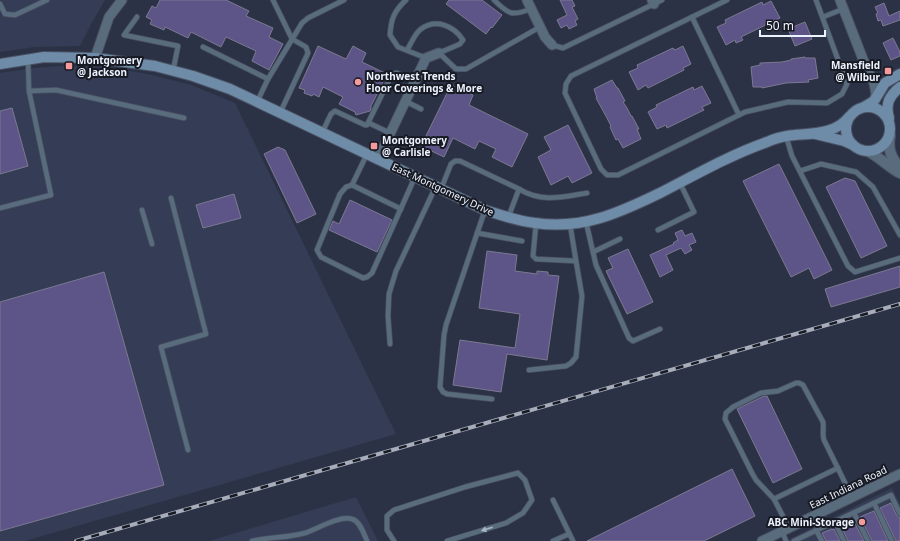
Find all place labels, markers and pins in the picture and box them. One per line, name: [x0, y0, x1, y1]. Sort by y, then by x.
place label: Montgomery @ Jackson: [77, 53, 142, 79]
place label: Mansfield @ Wilbur: [831, 58, 881, 84]
marker: Montgomery @ Jackson: [64, 61, 74, 71]
marker: Mansfield @ Wilbur: [883, 66, 893, 76]
place label: Northwest Trends Floor Coverings & More: [366, 69, 482, 95]
marker: Northwest Trends Floor Coverings & More: [353, 77, 363, 87]
place label: Montgomery @ Carlisle: [382, 133, 447, 159]
marker: Montgomery @ Carlisle: [369, 141, 379, 151]
place label: ABC Mini-Storage: [768, 515, 854, 529]
marker: ABC Mini-Storage: [857, 517, 867, 527]

